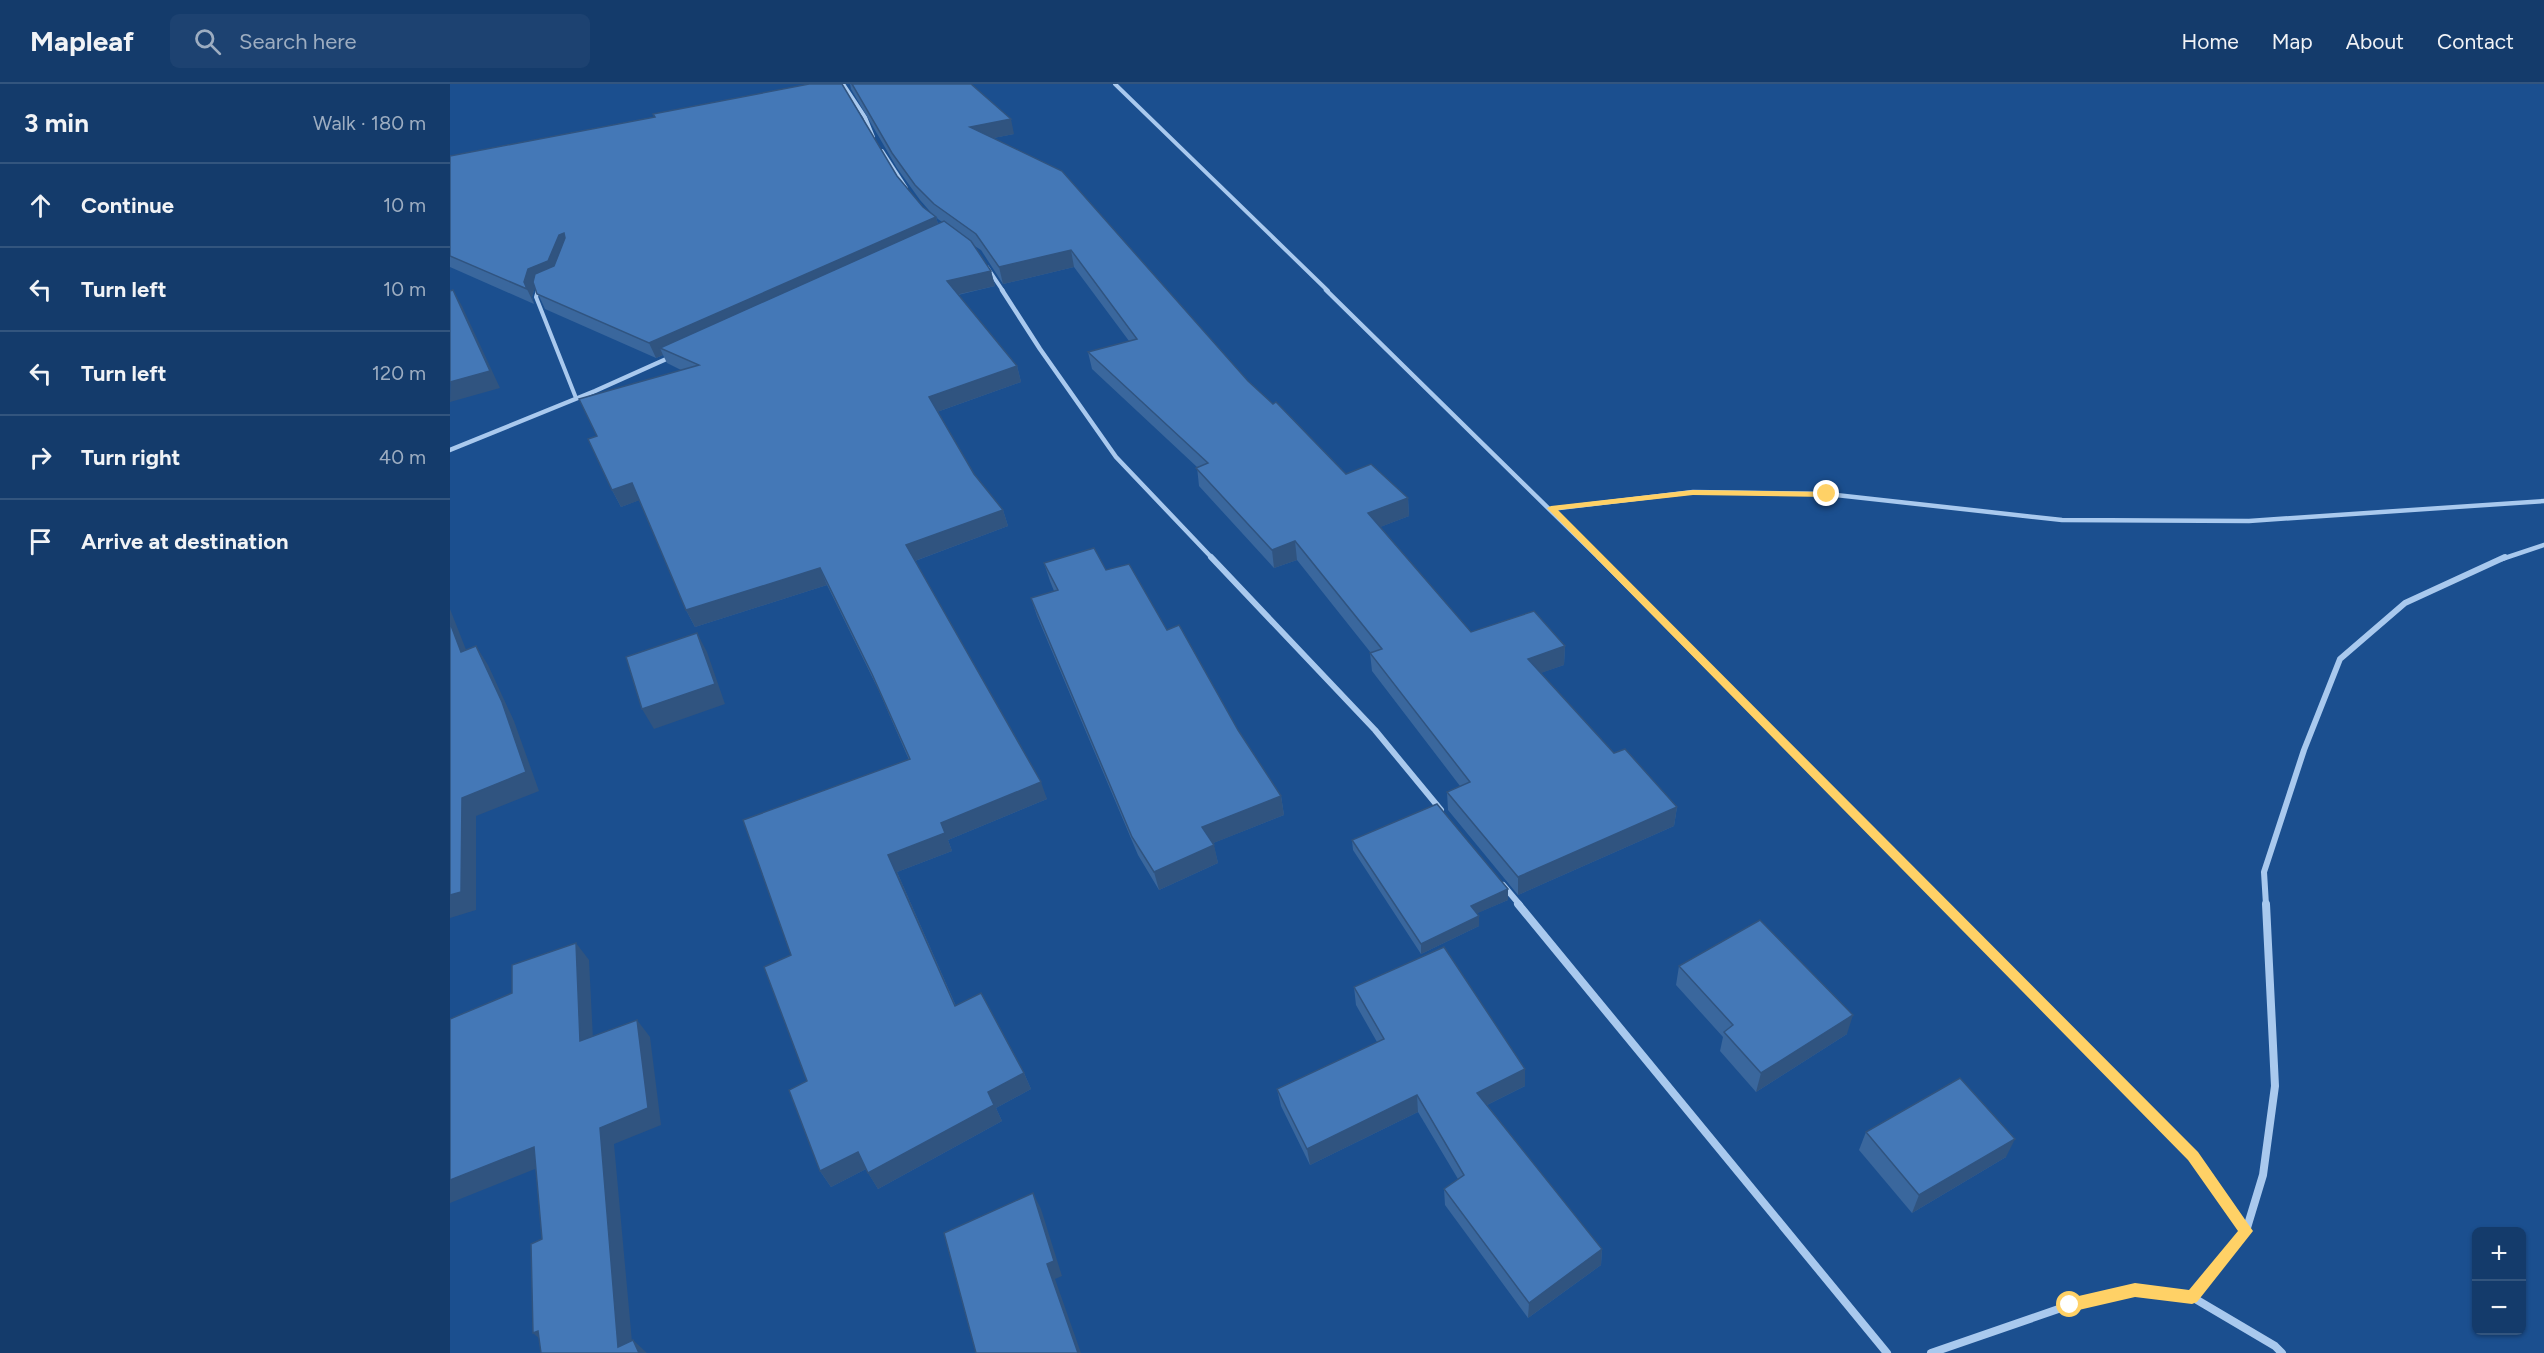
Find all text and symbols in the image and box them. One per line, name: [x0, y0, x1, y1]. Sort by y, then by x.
search box: [170, 14, 590, 68]
text: Mapleaf: [30, 24, 134, 58]
icon: search: [191, 25, 224, 58]
text: Search here: [239, 28, 357, 55]
text: Home: [2182, 29, 2239, 54]
text: Map: [2272, 29, 2313, 54]
text: About: [2346, 29, 2404, 54]
text: Contact: [2437, 29, 2514, 54]
text: 3 min: [24, 107, 89, 139]
text: Walk · 180 m: [313, 111, 426, 135]
icon: ahead: [24, 189, 57, 222]
text: Continue: [81, 192, 174, 219]
text: 10 m: [383, 193, 426, 217]
icon: left: [24, 273, 57, 306]
text: Turn left: [81, 276, 167, 303]
text: 10 m: [383, 277, 426, 301]
icon: left: [24, 357, 57, 390]
text: Turn left: [81, 360, 167, 387]
text: 120 m: [372, 361, 426, 385]
icon: right: [24, 441, 57, 474]
text: Turn right: [81, 444, 180, 471]
text: 40 m: [379, 445, 426, 469]
route end: [1813, 480, 1839, 506]
icon: arrive: [24, 525, 57, 558]
text: Arrive at destination: [81, 528, 289, 555]
map controls: [2472, 1227, 2526, 1335]
button: +: [2472, 1227, 2526, 1281]
button: −: [2472, 1281, 2526, 1335]
route start: [2056, 1291, 2082, 1317]

